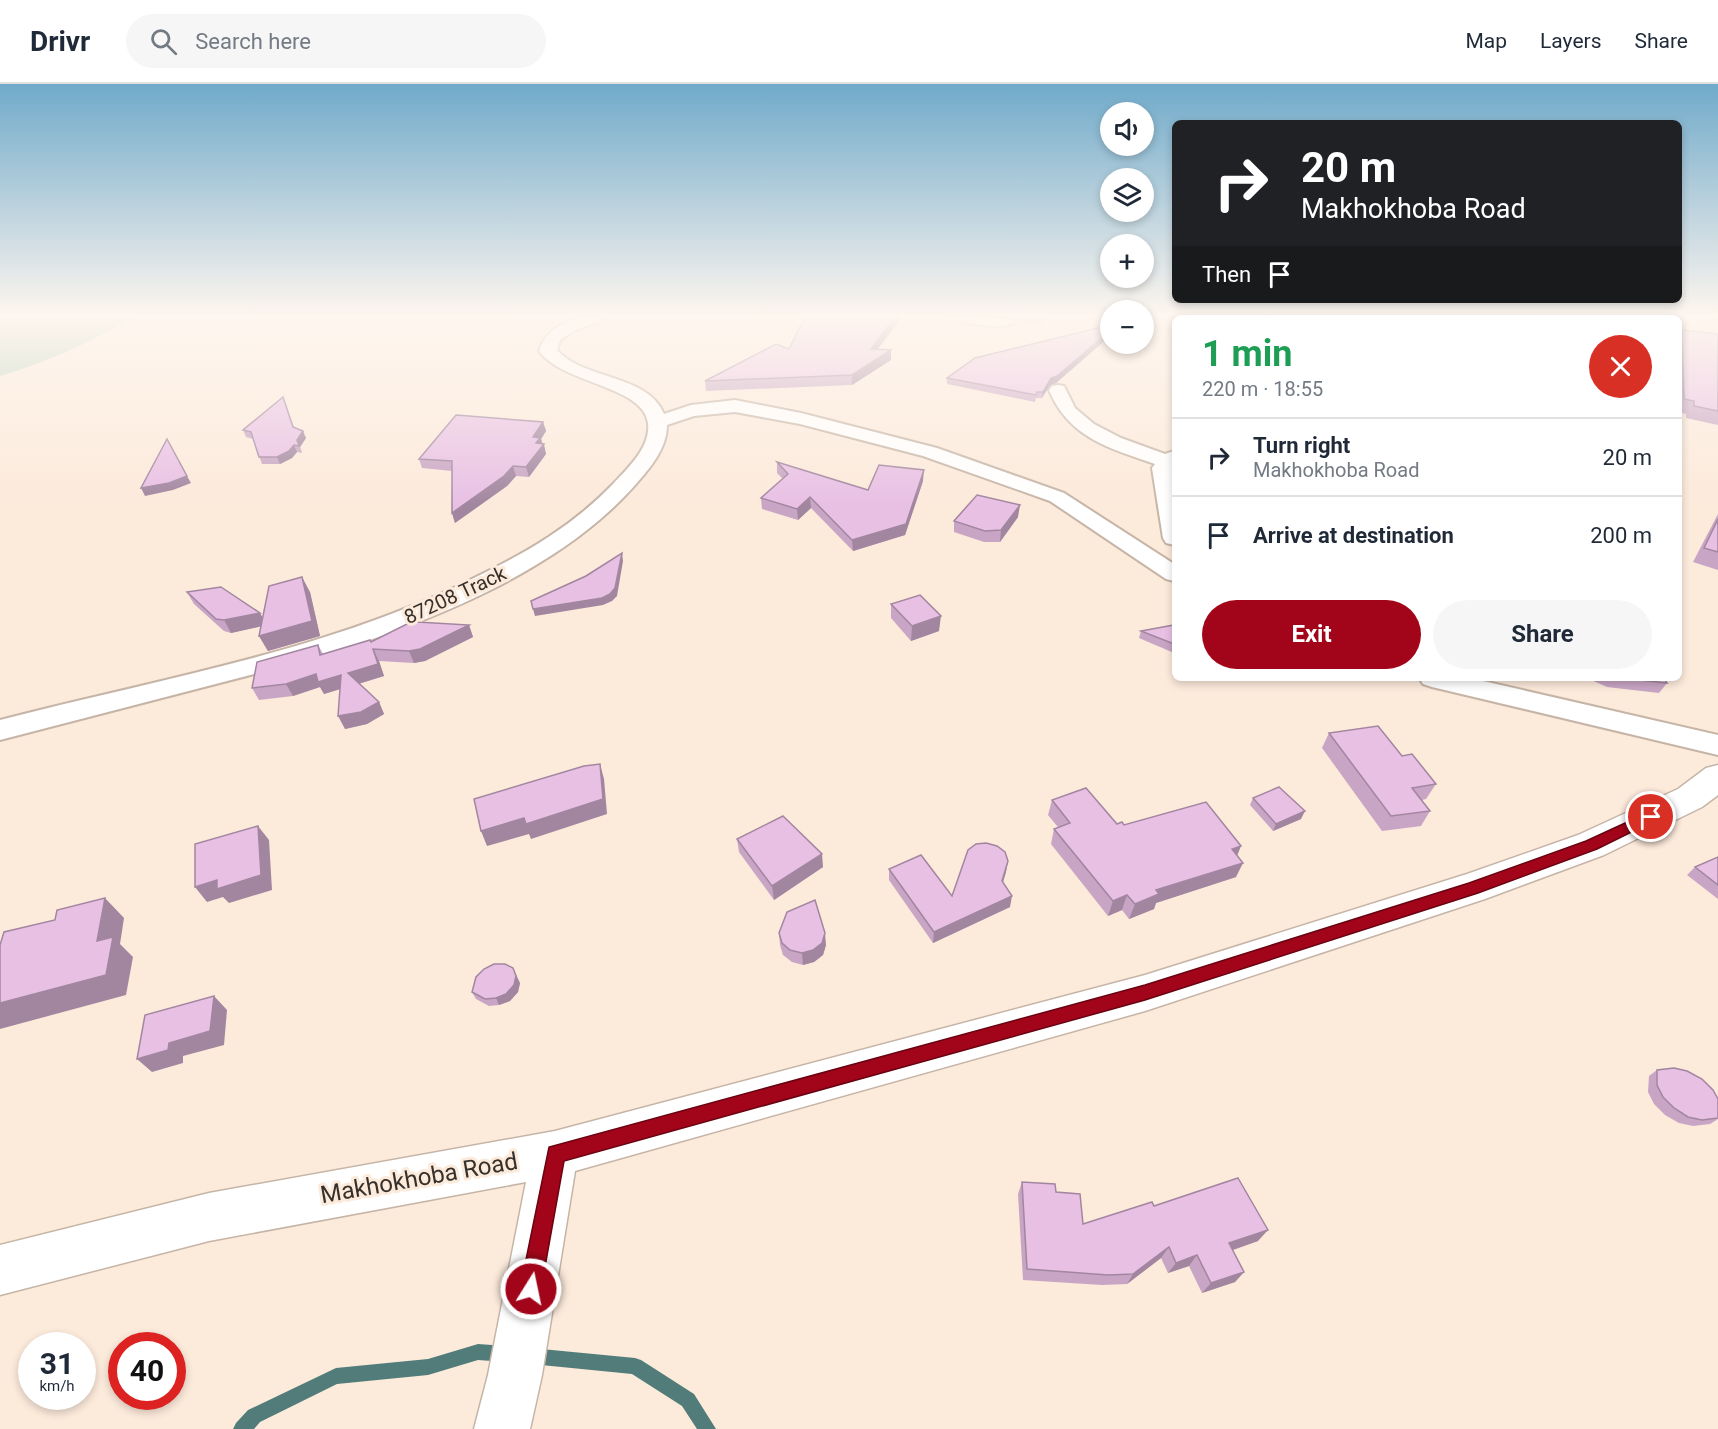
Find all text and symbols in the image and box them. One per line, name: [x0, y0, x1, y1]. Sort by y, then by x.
search box: [126, 14, 546, 68]
text: Drivr: [30, 25, 90, 58]
icon: search: [147, 25, 180, 58]
text: Search here: [195, 29, 311, 54]
text: Map: [1465, 29, 1507, 53]
text: Layers: [1540, 29, 1601, 53]
text: Share: [1634, 29, 1688, 53]
map controls: [1100, 102, 1154, 354]
button: sound: [1100, 102, 1154, 156]
text: 20 m: [1301, 143, 1396, 192]
icon: right: [1202, 144, 1280, 222]
button: layers: [1100, 168, 1154, 222]
text: Makhokhoba Road: [1301, 193, 1526, 225]
button: +: [1100, 234, 1154, 288]
icon: arrive: [1263, 258, 1296, 291]
text: Then: [1202, 262, 1251, 287]
button: −: [1100, 300, 1154, 354]
text: 1 min: [1202, 333, 1293, 375]
button: close: [1589, 335, 1652, 398]
text: 220 m · 18:55: [1202, 377, 1323, 401]
text: Turn right: [1253, 433, 1350, 458]
icon: right: [1202, 441, 1235, 474]
text: 20 m: [1603, 445, 1652, 470]
text: Makhokhoba Road: [1253, 458, 1419, 482]
icon: arrive: [1202, 519, 1235, 552]
text: Arrive at destination: [1253, 523, 1454, 548]
text: 200 m: [1590, 523, 1652, 548]
street label: 87208 Track: [400, 561, 511, 629]
button: Exit: [1202, 600, 1421, 669]
button: Share: [1433, 600, 1652, 669]
pin: [1625, 791, 1676, 842]
icon: arrive: [1634, 800, 1667, 833]
street label: Makhokhoba Road: [318, 1147, 520, 1209]
position arrow: [499, 1257, 563, 1321]
speed limit sign: 40: [108, 1332, 186, 1410]
text: 31: [40, 1346, 74, 1381]
text: km/h: [39, 1377, 75, 1395]

